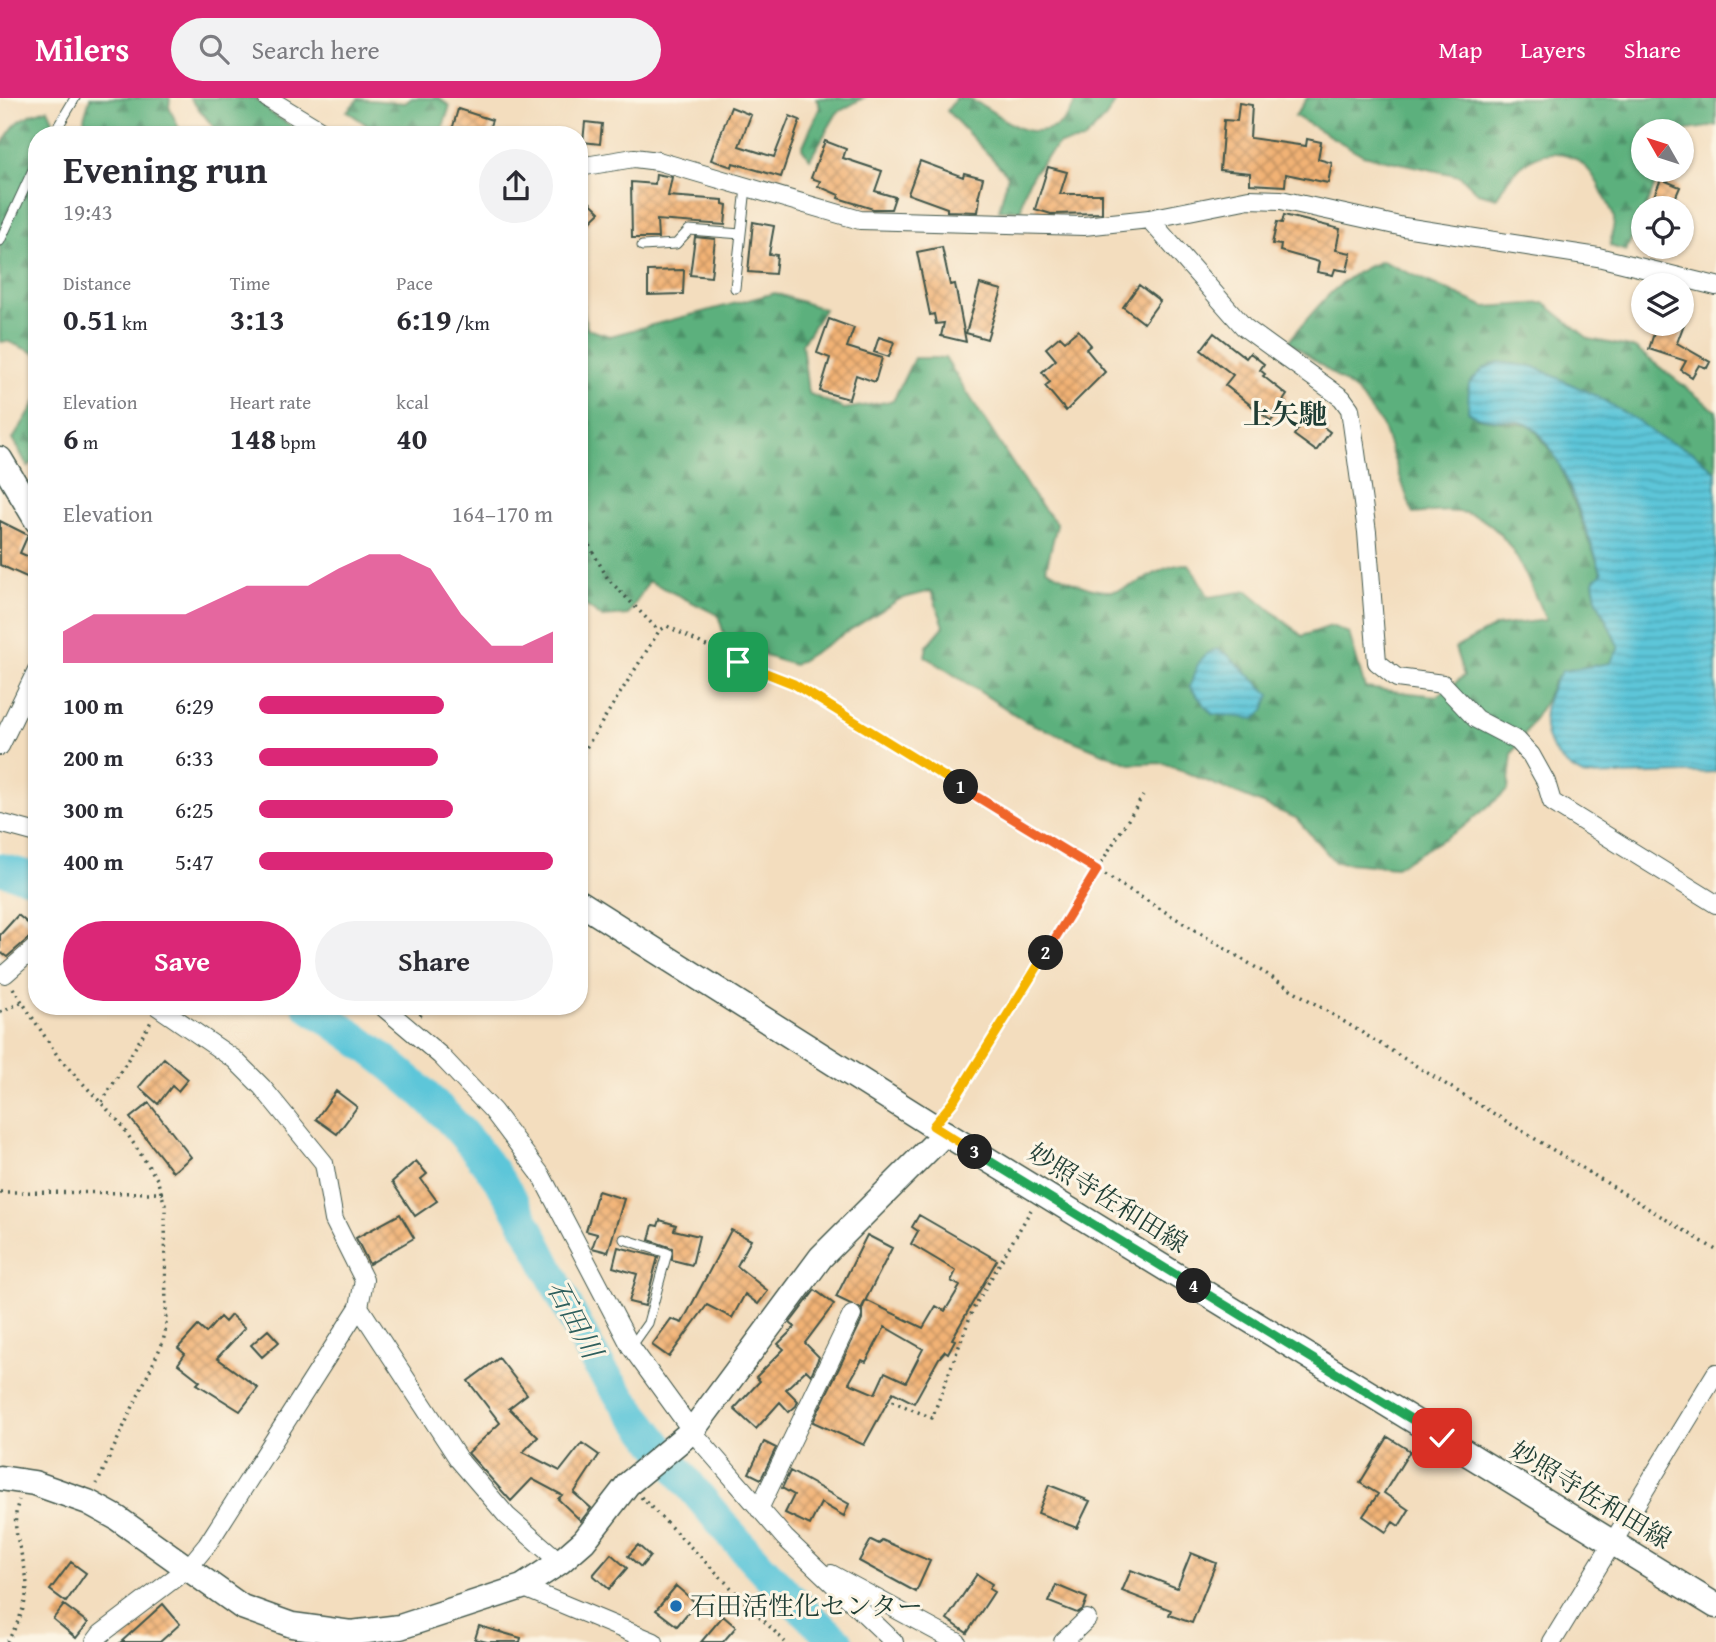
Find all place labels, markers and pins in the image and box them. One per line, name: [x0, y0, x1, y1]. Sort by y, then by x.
pin: [708, 632, 768, 692]
pin: 1: [944, 770, 978, 804]
pin: 2: [1028, 936, 1064, 970]
pin: 3: [958, 1134, 992, 1170]
pin: 4: [1176, 1268, 1212, 1304]
pin: [1412, 1408, 1472, 1468]
place label: 石田活性化センター: [690, 1586, 923, 1625]
marker: 石田活性化センター: [668, 1598, 684, 1614]

